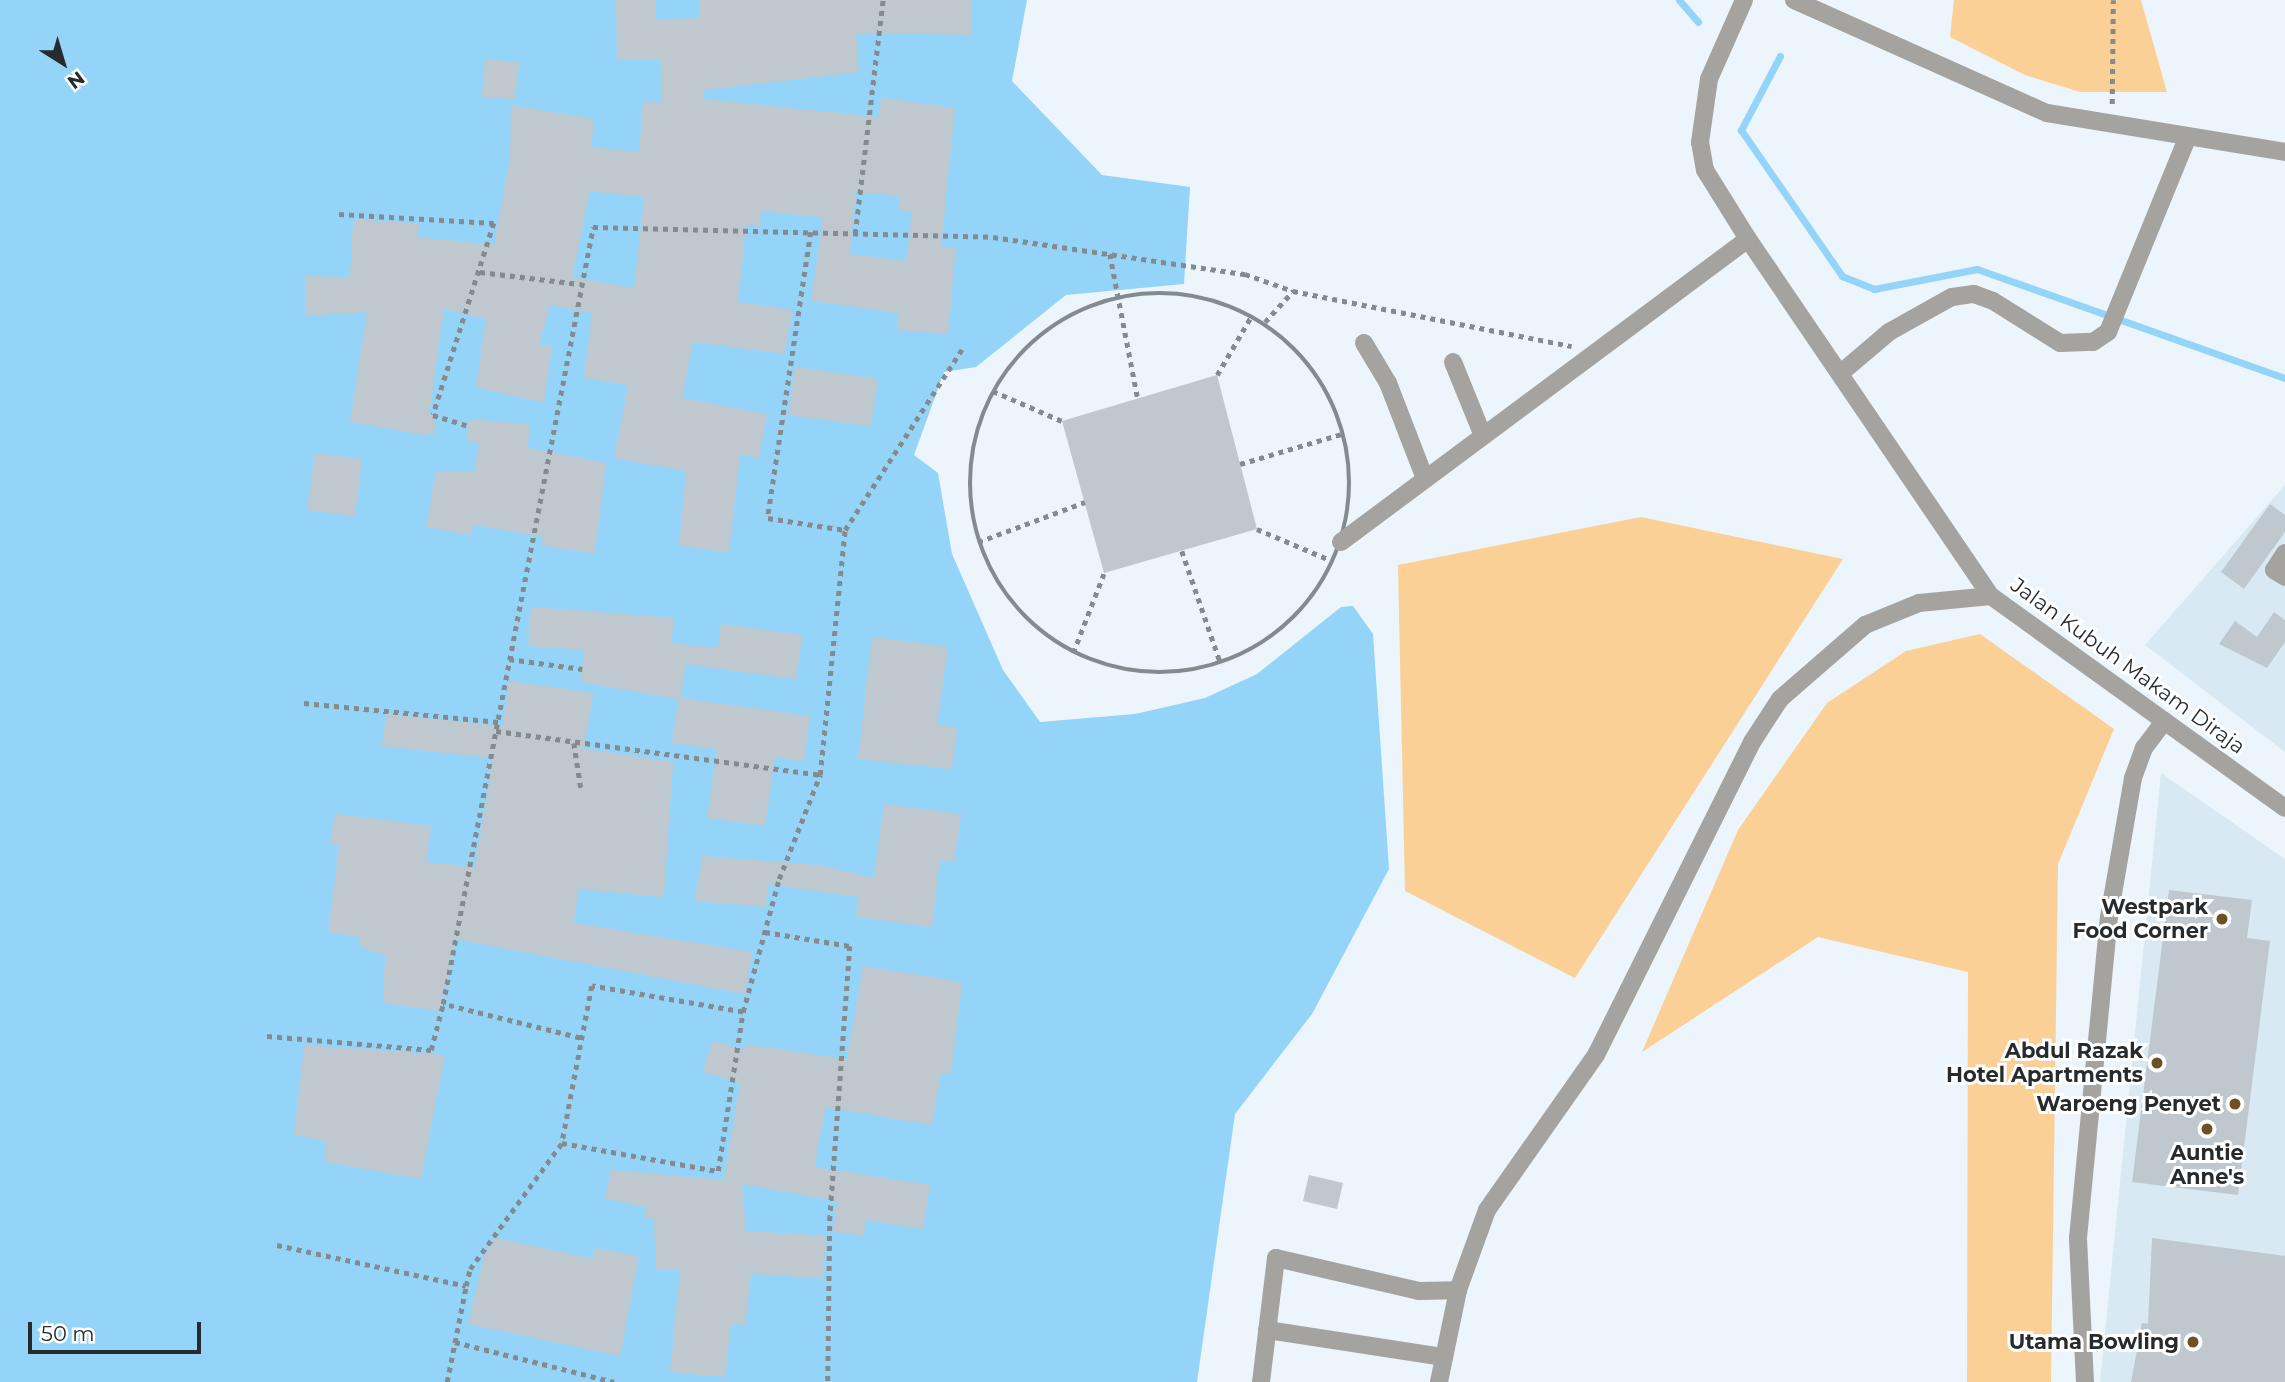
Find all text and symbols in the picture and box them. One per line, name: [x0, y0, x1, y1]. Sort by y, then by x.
north arrow: [28, 28, 98, 98]
text: N: [63, 66, 89, 94]
street label: Jalan Kubuh Makam Diraja: [2006, 573, 2250, 759]
place label: Westpark Food Corner: [2072, 894, 2208, 944]
marker: Westpark Food Corner: [2214, 911, 2230, 927]
place label: Abdul Razak Hotel Apartments: [1946, 1038, 2143, 1088]
marker: Abdul Razak Hotel Apartments: [2149, 1055, 2165, 1071]
place label: Waroeng Penyet: [2036, 1091, 2221, 1117]
marker: Waroeng Penyet: [2227, 1096, 2243, 1112]
marker: Auntie Anne's: [2199, 1121, 2215, 1137]
place label: Auntie Anne's: [2170, 1140, 2244, 1190]
scale bar: [32, 1308, 205, 1352]
text: 50 m: [41, 1321, 95, 1346]
place label: Utama Bowling: [2009, 1329, 2179, 1355]
marker: Utama Bowling: [2185, 1334, 2201, 1350]

